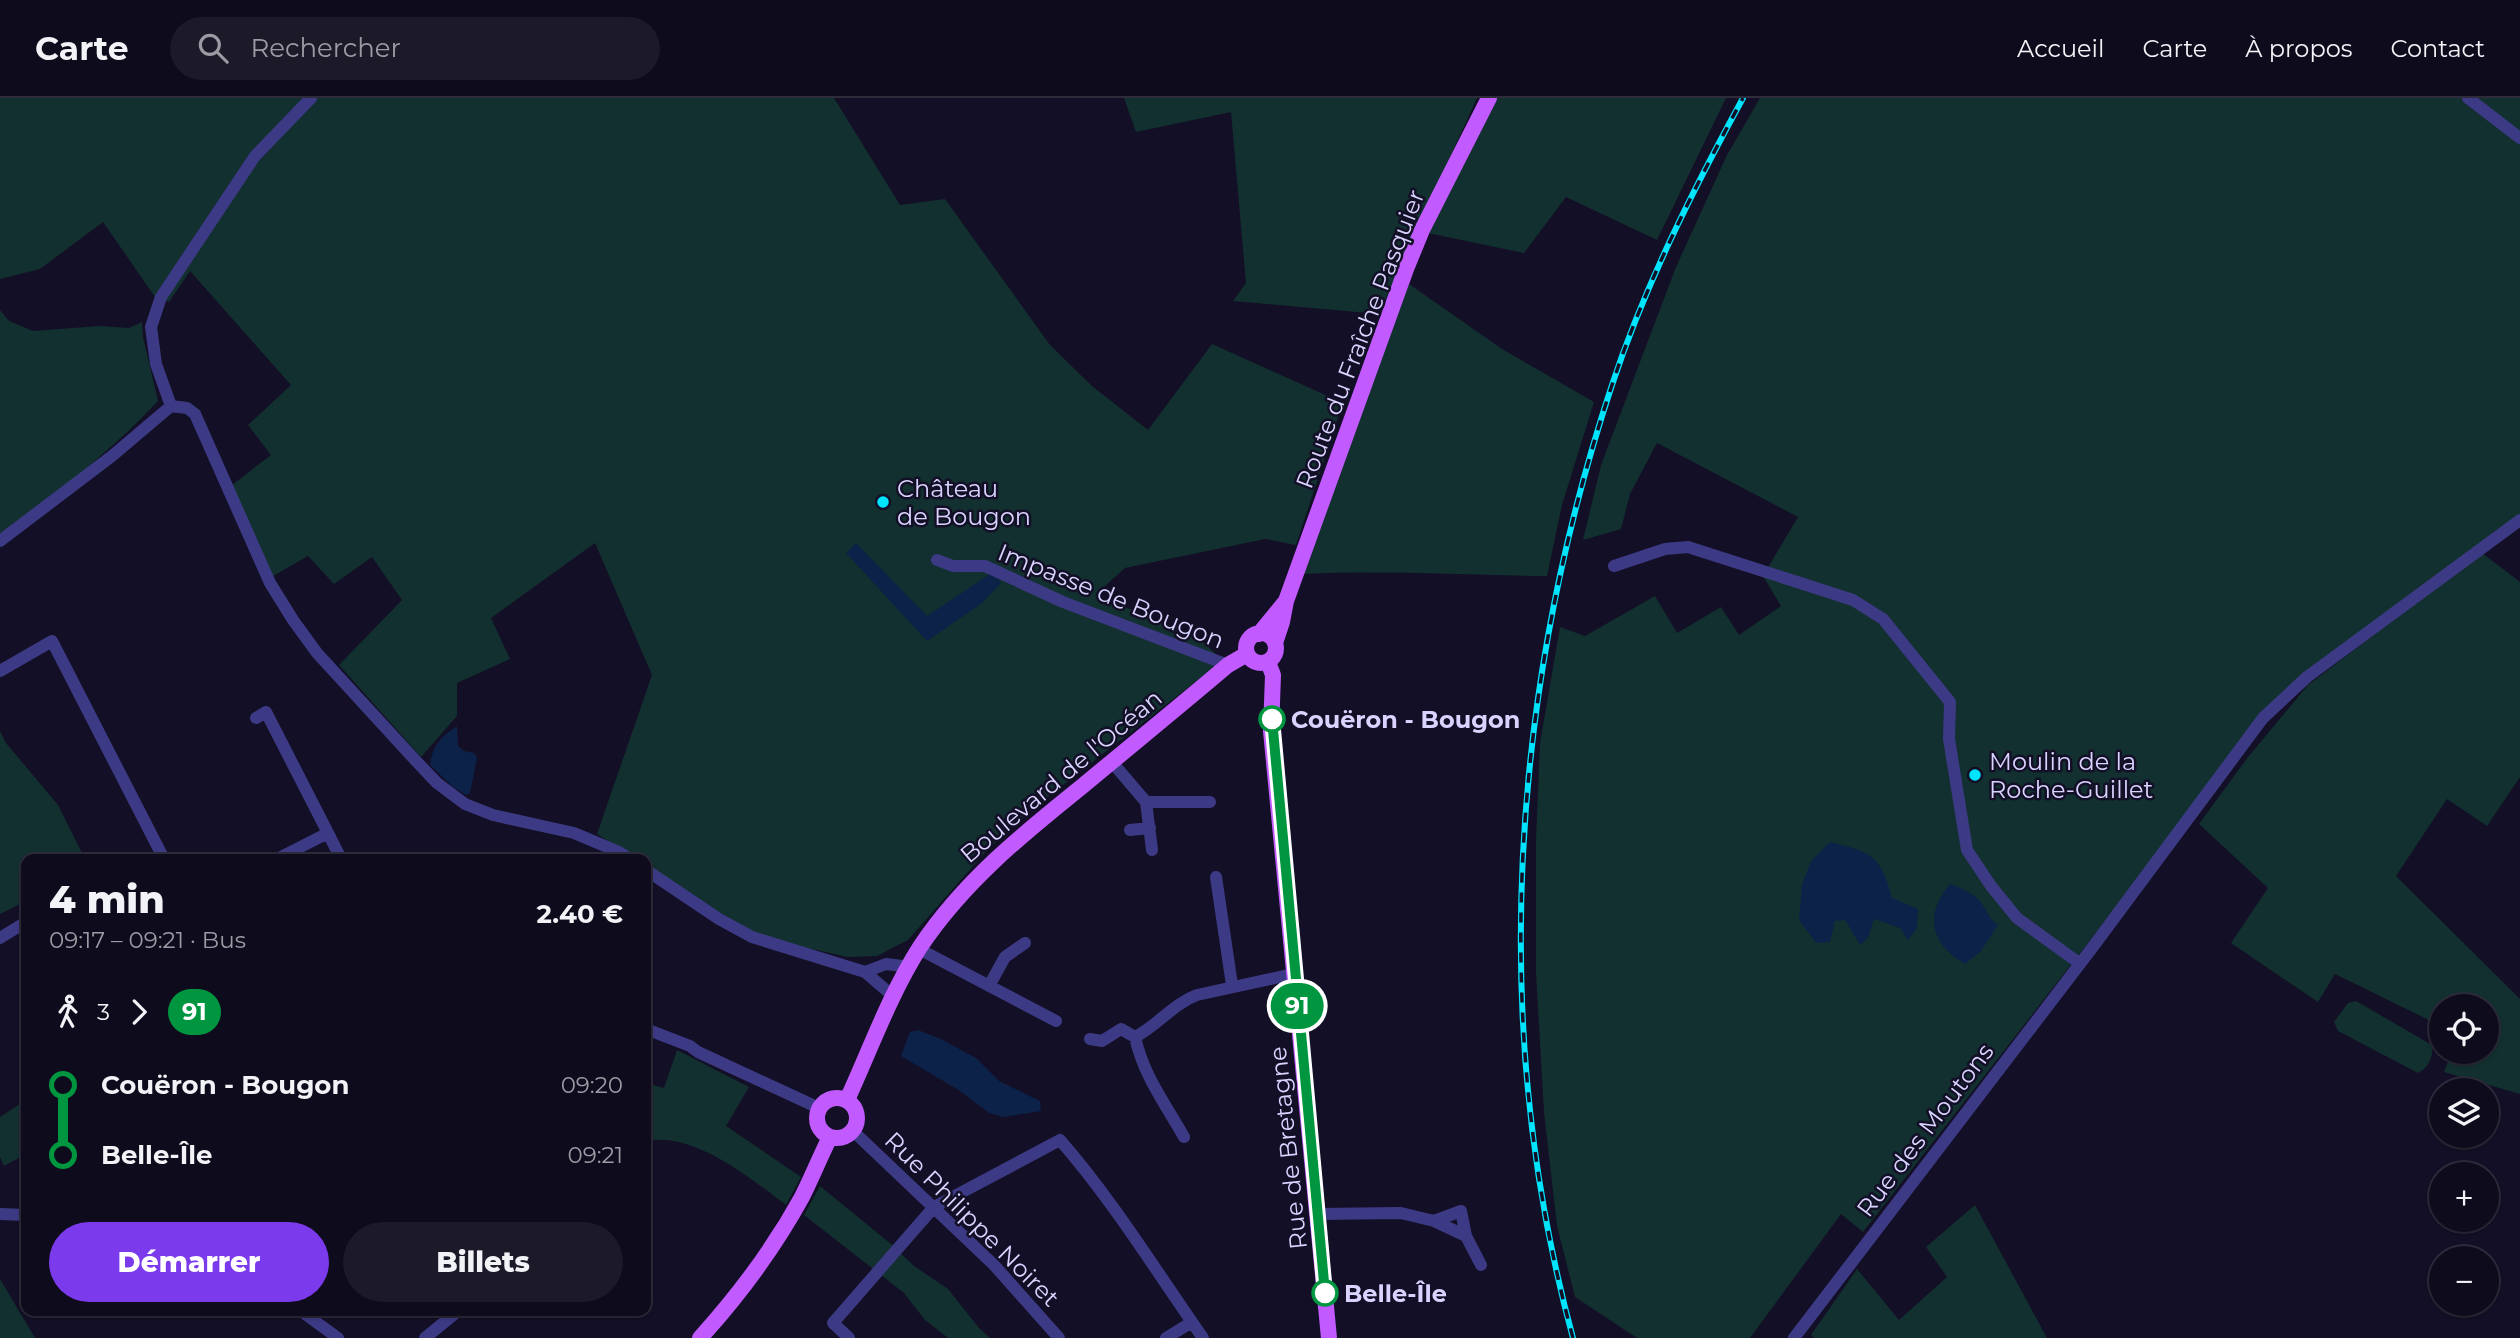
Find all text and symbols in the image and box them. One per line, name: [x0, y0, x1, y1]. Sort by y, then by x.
search box: [170, 17, 660, 80]
text: Carte: [35, 28, 128, 68]
icon: search: [194, 29, 232, 67]
text: Rechercher: [250, 32, 401, 64]
text: Accueil: [2017, 34, 2104, 63]
text: Carte: [2142, 34, 2207, 63]
text: À propos: [2245, 34, 2352, 63]
text: Contact: [2390, 34, 2485, 63]
street label: Route du Fraîche Pasquier: [1290, 186, 1430, 492]
place label: Château de Bougon: [897, 474, 1031, 531]
marker: Château de Bougon: [875, 494, 891, 510]
street label: Impasse de Bougon: [994, 537, 1228, 655]
street label: Boulevard de l'Océan: [954, 683, 1168, 869]
place label: Couëron - Bougon: [1291, 705, 1520, 734]
marker: Couëron - Bougon: [1259, 706, 1285, 732]
place label: Moulin de la Roche-Guillet: [1989, 747, 2154, 804]
marker: Moulin de la Roche-Guillet: [1967, 767, 1983, 783]
text: 4 min: [49, 876, 165, 923]
text: 2.40 €: [537, 898, 623, 930]
text: 09:17 – 09:21 · Bus: [49, 926, 246, 954]
line badge: 91: [1266, 983, 1328, 1029]
text: 91: [1285, 991, 1309, 1020]
icon: walk: [49, 993, 87, 1031]
icon: forward: [120, 993, 158, 1031]
map controls: [2429, 994, 2499, 1316]
button: locate: [2429, 994, 2499, 1064]
text: 91: [182, 997, 207, 1026]
text: 3: [97, 998, 110, 1026]
street label: Rue des Moutons: [1850, 1038, 2000, 1222]
street label: Rue de Bretagne: [1263, 1045, 1313, 1251]
text: Couëron - Bougon: [101, 1069, 349, 1101]
text: 09:20: [561, 1071, 623, 1099]
button: layers: [2429, 1078, 2499, 1148]
street label: Rue Philippe Noiret: [879, 1126, 1066, 1313]
text: Belle-Île: [101, 1139, 212, 1171]
text: 09:21: [568, 1141, 623, 1169]
button: +: [2429, 1162, 2499, 1232]
button: Démarrer: [49, 1222, 329, 1302]
button: Billets: [343, 1222, 623, 1302]
button: −: [2429, 1246, 2499, 1316]
place label: Belle-Île: [1344, 1279, 1447, 1308]
marker: Belle-Île: [1312, 1280, 1338, 1306]

